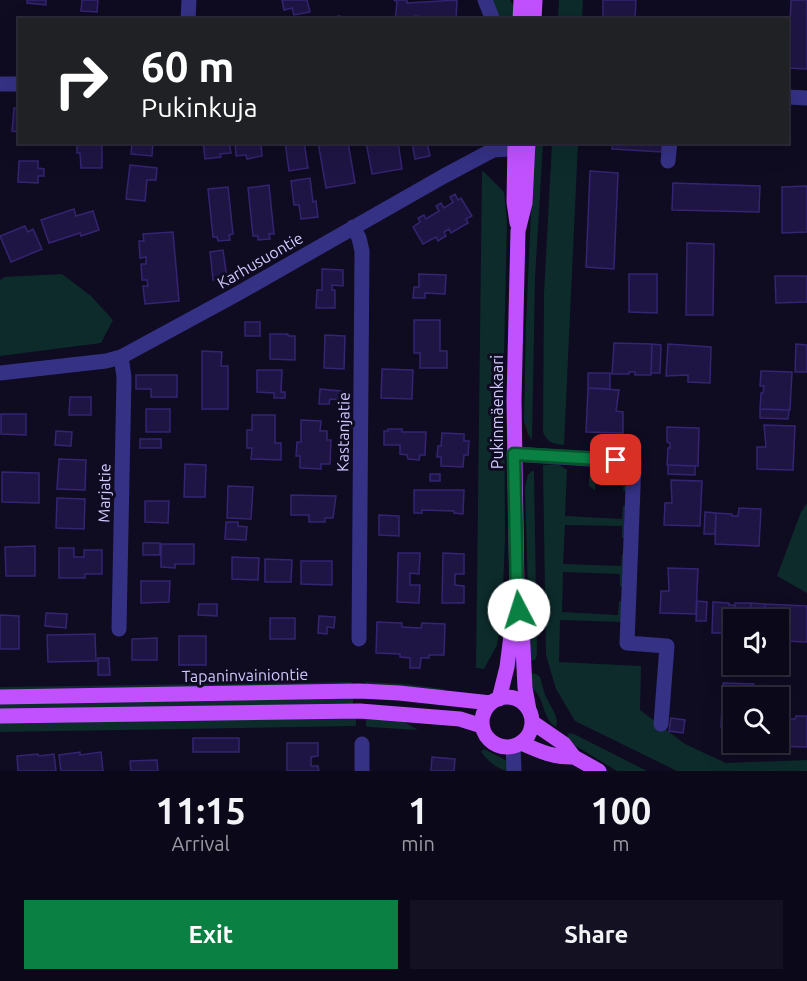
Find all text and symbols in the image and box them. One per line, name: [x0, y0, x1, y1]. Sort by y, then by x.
icon: right: [42, 42, 120, 120]
text: 60 m: [141, 43, 235, 90]
text: Pukinkuja: [141, 92, 258, 122]
street label: Karhusuontie: [214, 228, 306, 292]
street label: Pukinmäenkaari: [488, 355, 506, 469]
street label: Kastanjatie: [333, 392, 353, 472]
pin: [590, 434, 641, 485]
icon: arrive: [599, 443, 632, 476]
street label: Marjatie: [94, 463, 114, 523]
position arrow: [487, 578, 551, 642]
map controls: [723, 609, 789, 753]
button: sound: [723, 609, 789, 675]
street label: Tapaninvainiontie: [182, 665, 308, 685]
button: search: [723, 687, 789, 753]
text: 11:15: [156, 790, 246, 831]
text: 1: [408, 790, 428, 831]
text: 100: [590, 790, 651, 831]
text: Arrival: [172, 832, 230, 855]
text: min: [401, 832, 435, 855]
text: m: [612, 832, 630, 855]
button: Exit: [24, 900, 398, 969]
button: Share: [410, 900, 783, 969]

